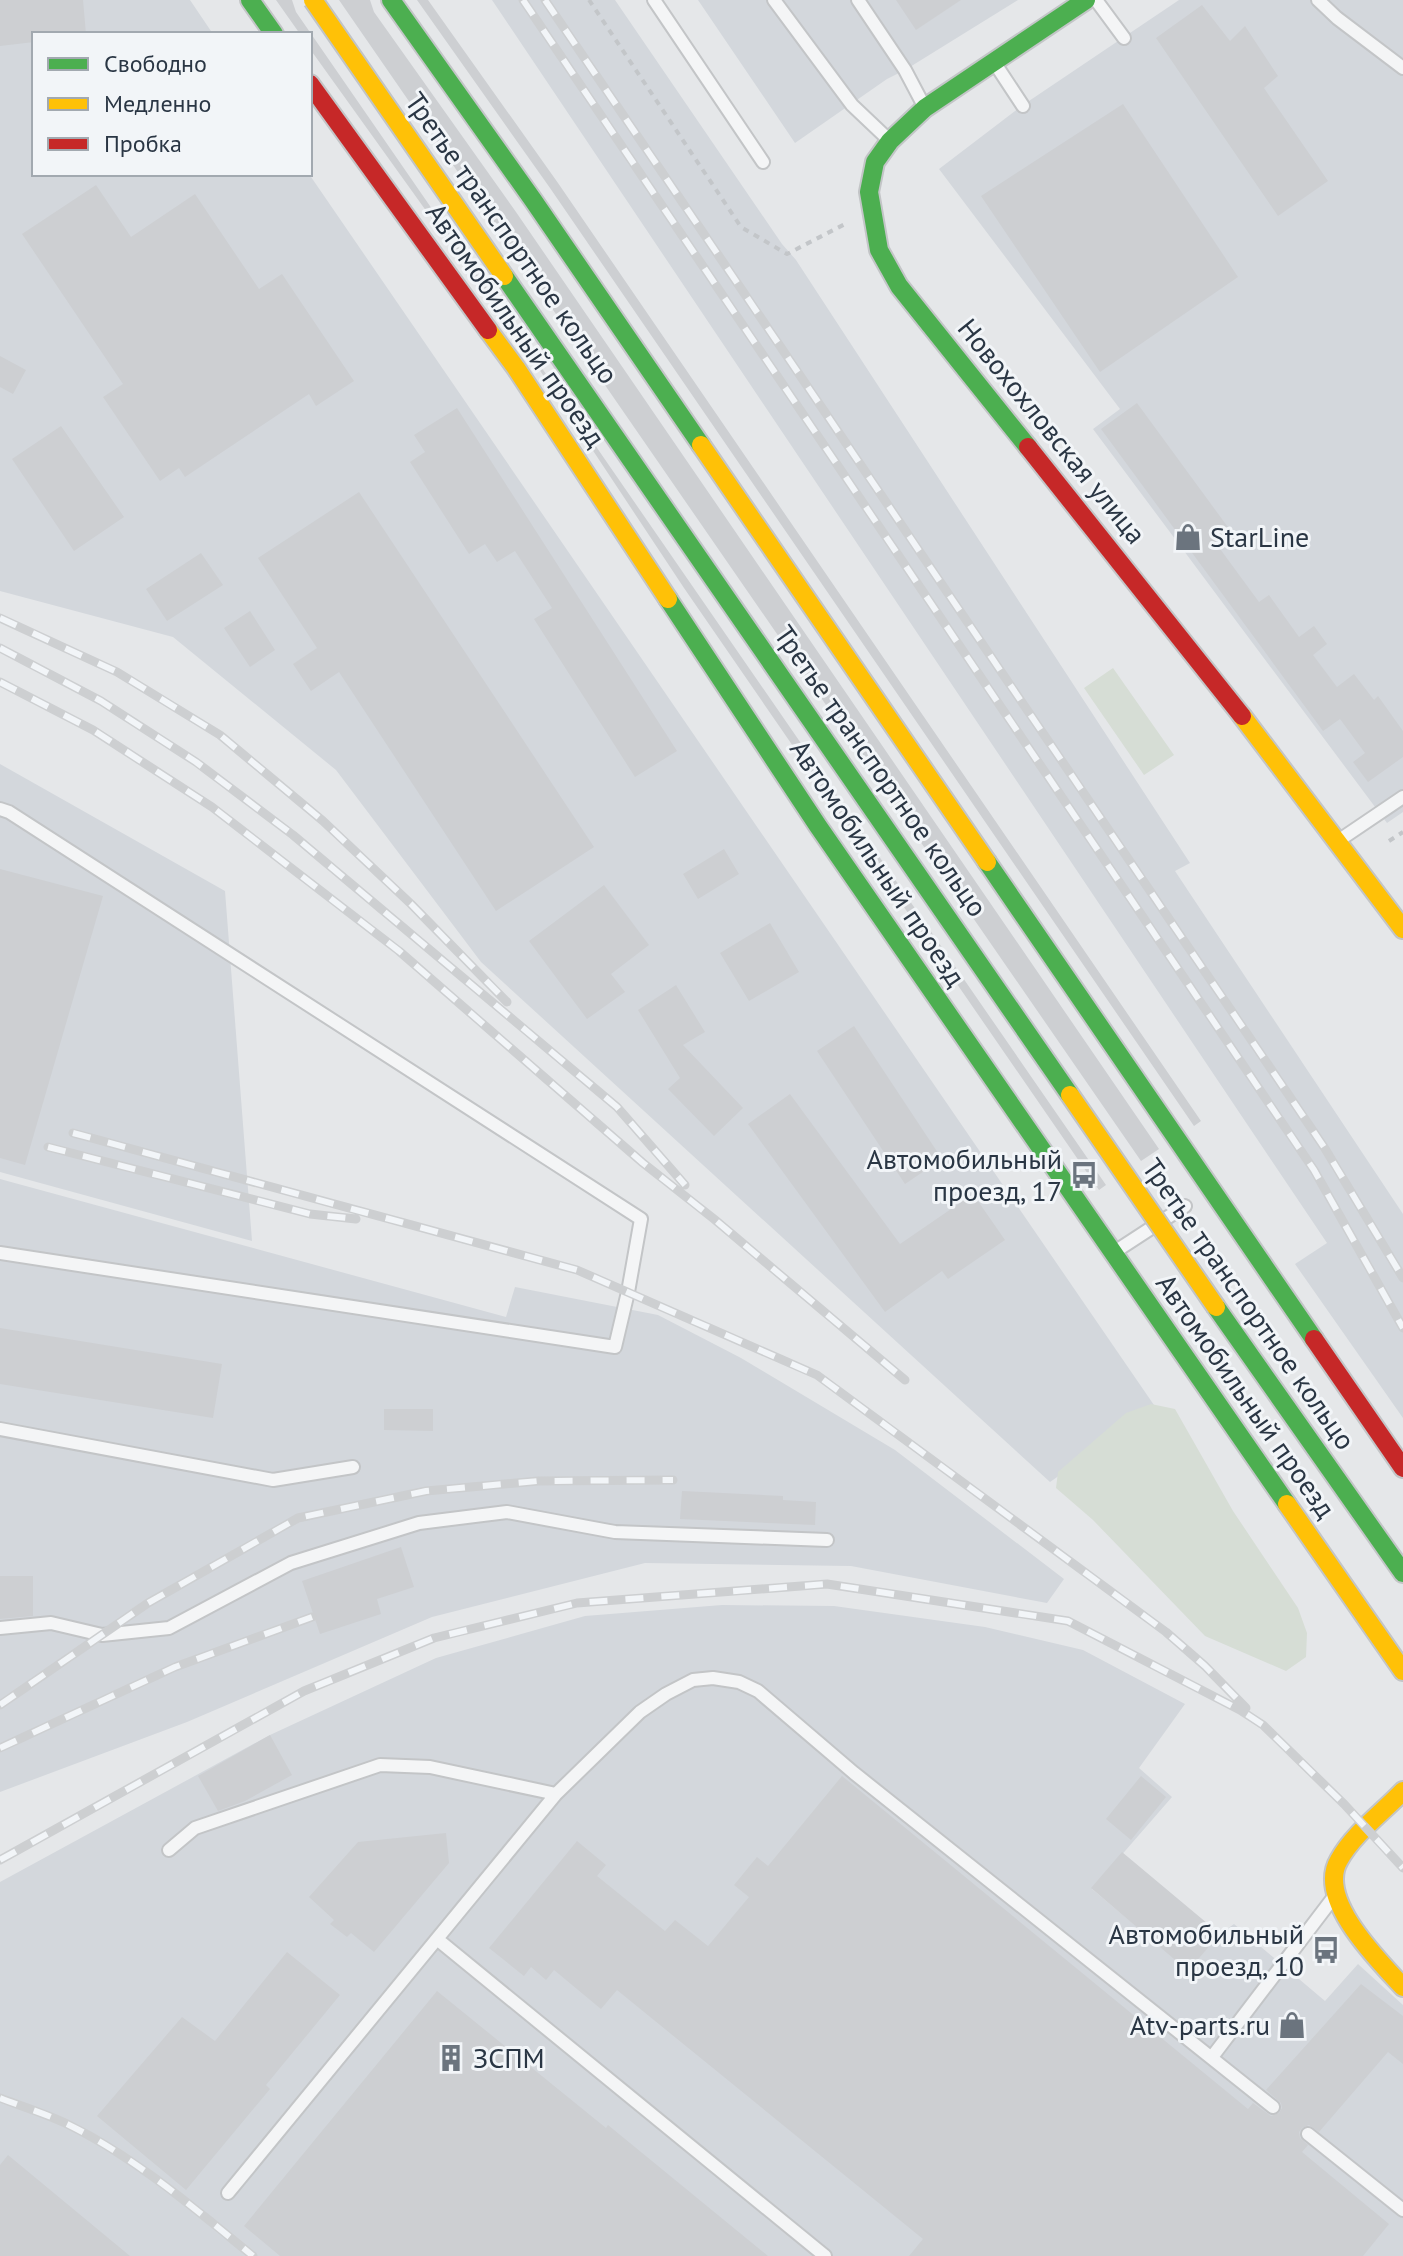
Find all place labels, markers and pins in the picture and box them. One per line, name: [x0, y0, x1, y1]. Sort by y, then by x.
place label: StarLine: [1210, 518, 1309, 555]
shop icon: StarLine: [1173, 522, 1203, 552]
place label: Автомобильный проезд, 17: [867, 1140, 1062, 1209]
bus stop icon: Автомобильный проезд, 17: [1069, 1160, 1099, 1190]
place label: Автомобильный проезд, 10: [1109, 1915, 1304, 1984]
bus stop icon: Автомобильный проезд, 10: [1311, 1935, 1341, 1965]
place label: Atv-parts.ru: [1130, 2006, 1270, 2043]
shop icon: Atv-parts.ru: [1277, 2010, 1307, 2040]
place label: ЗСПМ: [473, 2039, 545, 2076]
building icon: ЗСПМ: [436, 2043, 466, 2073]

